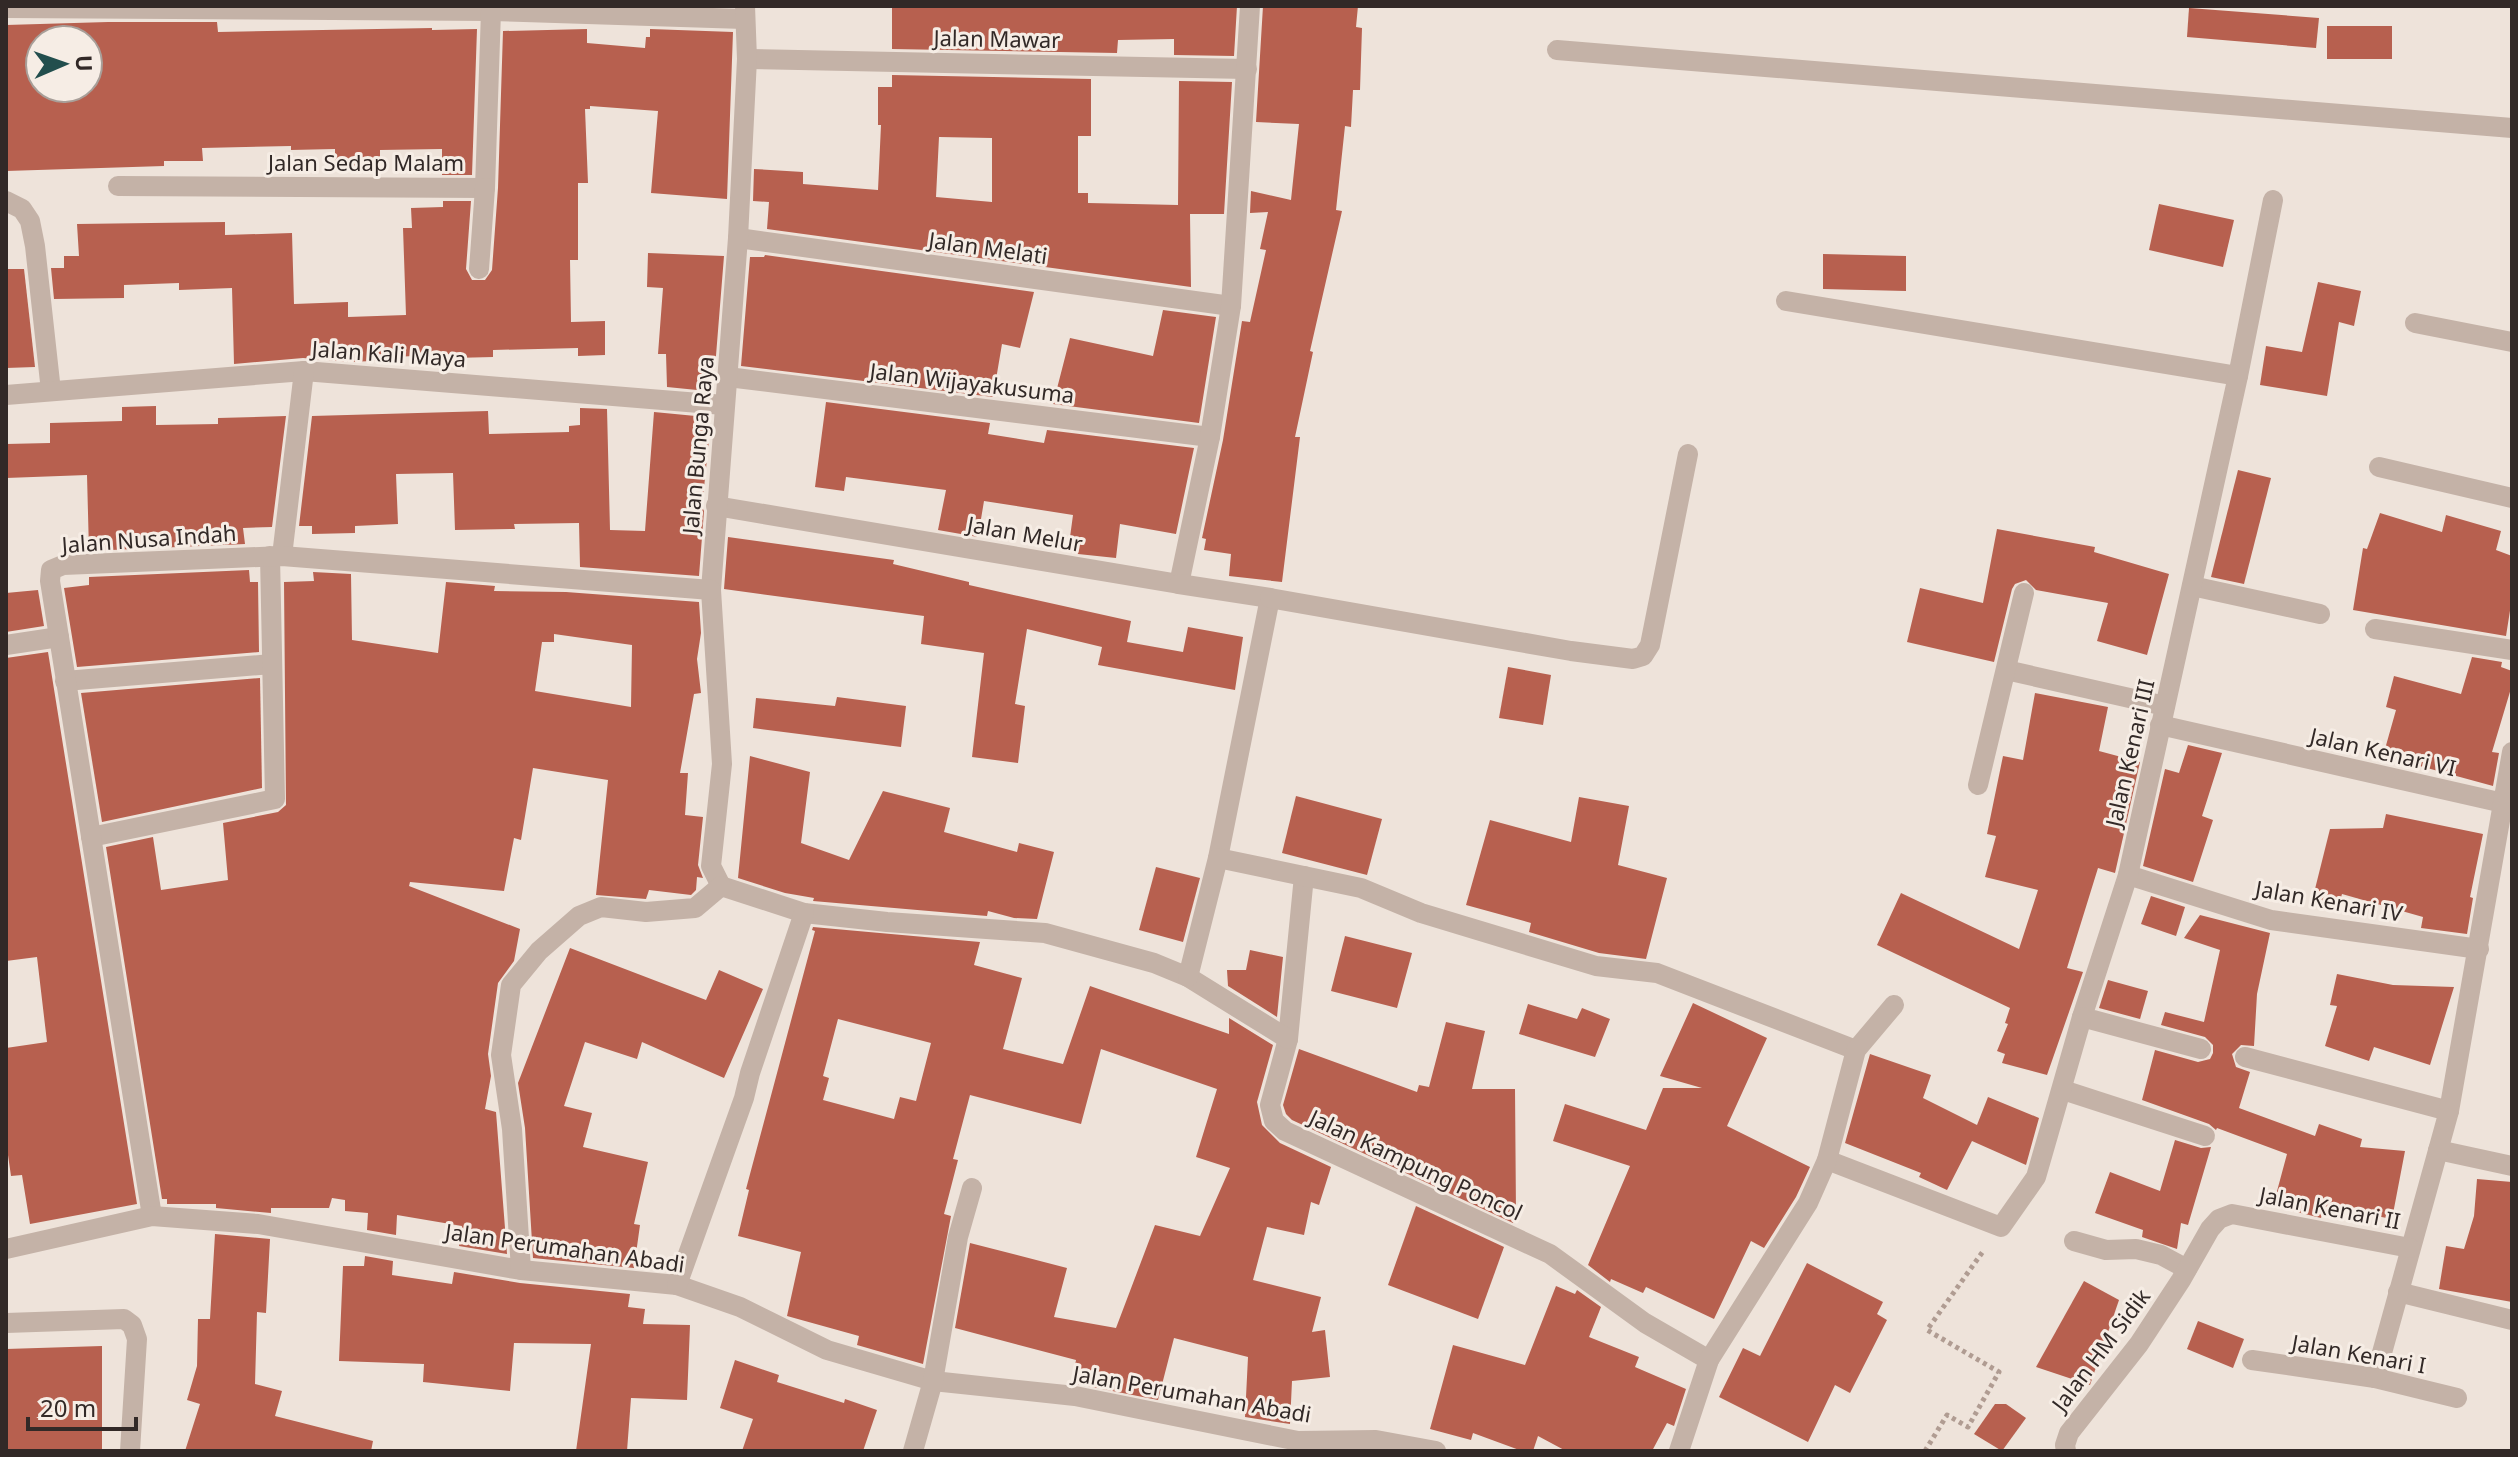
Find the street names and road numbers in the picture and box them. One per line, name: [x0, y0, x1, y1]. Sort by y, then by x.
street label: Jalan Mawar: [931, 22, 1061, 54]
street label: Jalan Sedap Malam: [266, 147, 464, 177]
street label: Jalan Melati: [925, 224, 1049, 270]
street label: Jalan Kali Maya: [309, 333, 467, 373]
street label: Jalan Wijayakusuma: [866, 354, 1076, 409]
street label: Jalan Bunga Raya: [674, 355, 720, 537]
street label: Jalan Melur: [963, 508, 1085, 558]
street label: Jalan Nusa Indah: [59, 517, 237, 559]
street label: Jalan Kenari III: [2097, 676, 2161, 831]
street label: Jalan Kenari VI: [2305, 719, 2459, 782]
street label: Jalan Kenari IV: [2251, 872, 2406, 928]
street label: Jalan Kampung Poncol: [1303, 1101, 1528, 1227]
street label: Jalan Kenari II: [2255, 1178, 2403, 1235]
street label: Jalan Perumahan Abadi: [442, 1215, 687, 1279]
street label: Jalan HM Sidik: [2043, 1282, 2156, 1418]
street label: Jalan Kenari I: [2288, 1326, 2429, 1380]
street label: Jalan Perumahan Abadi: [1069, 1357, 1314, 1429]

